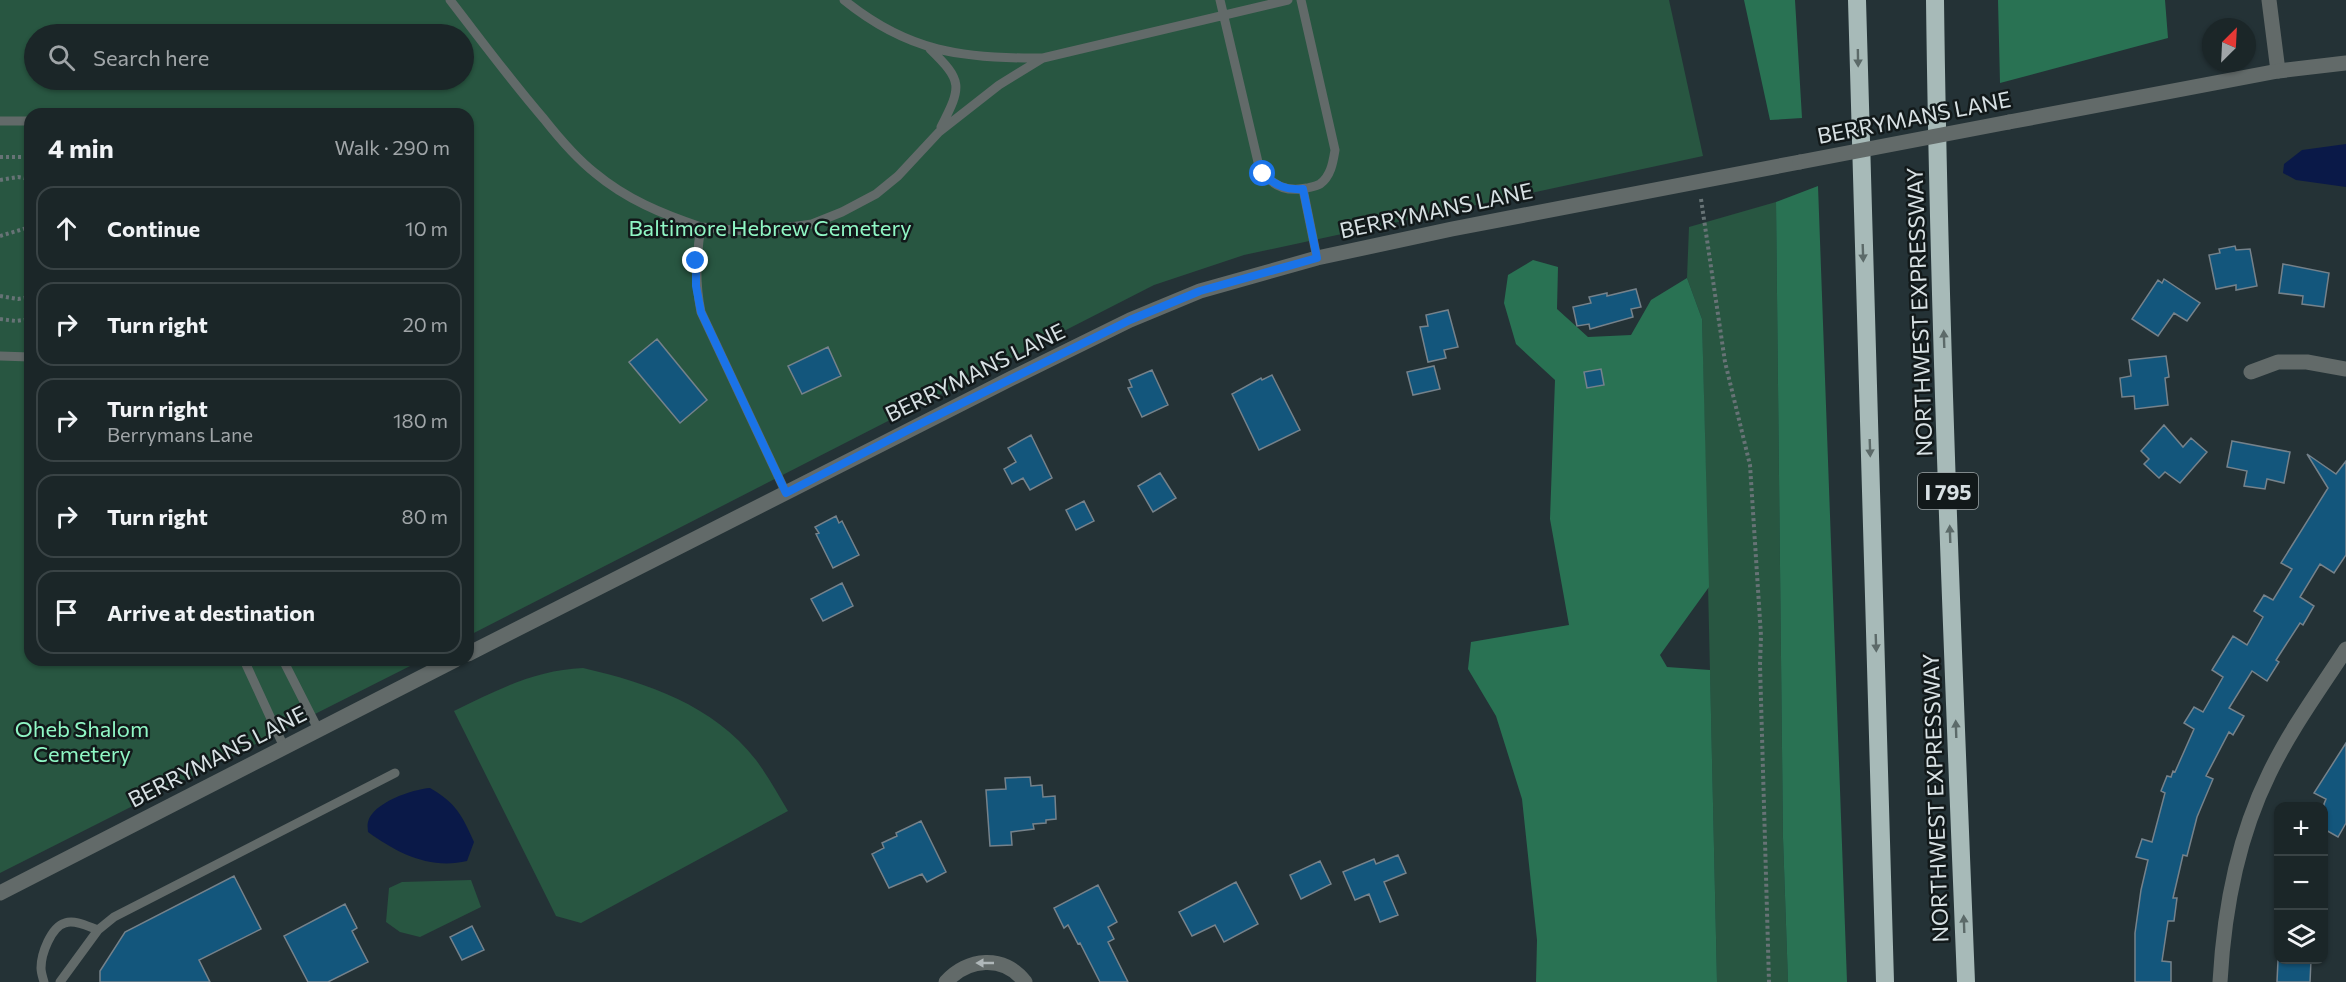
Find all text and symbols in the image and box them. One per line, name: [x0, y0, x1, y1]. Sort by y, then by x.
north arrow: [2202, 18, 2256, 72]
search box: [24, 24, 474, 90]
icon: search: [45, 41, 78, 74]
text: Search here: [93, 44, 209, 71]
one-way arrow: [1853, 49, 1863, 68]
street label: BERRYMANS LANE: [1815, 85, 2013, 149]
text: 4 min: [48, 132, 114, 163]
text: Walk · 290 m: [334, 135, 450, 159]
route start: [1249, 160, 1275, 186]
street label: NORTHWEST EXPRESSWAY: [1900, 167, 1938, 457]
street label: BERRYMANS LANE: [1337, 176, 1535, 244]
icon: ahead: [50, 212, 83, 245]
park label: Baltimore Hebrew Cemetery: [628, 214, 912, 241]
text: Continue: [107, 215, 200, 242]
text: 10 m: [405, 216, 448, 240]
one-way arrow: [1859, 244, 1868, 263]
route end: [682, 247, 708, 273]
icon: right: [50, 308, 83, 341]
text: Turn right: [107, 311, 208, 338]
text: 20 m: [403, 312, 448, 336]
street label: BERRYMANS LANE: [881, 317, 1069, 427]
one-way arrow: [1939, 329, 1948, 348]
text: Turn right: [107, 395, 208, 422]
icon: right: [50, 404, 83, 437]
text: 180 m: [393, 408, 448, 432]
text: Berrymans Lane: [107, 422, 253, 446]
one-way arrow: [1865, 439, 1874, 458]
road number: I 795: [1918, 473, 1978, 509]
icon: right: [50, 500, 83, 533]
text: Turn right: [107, 503, 208, 530]
text: 80 m: [402, 504, 448, 528]
one-way arrow: [1945, 524, 1954, 543]
icon: arrive: [50, 596, 83, 629]
text: Arrive at destination: [107, 599, 315, 626]
one-way arrow: [1871, 634, 1880, 653]
street label: NORTHWEST EXPRESSWAY: [1916, 653, 1954, 943]
street label: BERRYMANS LANE: [123, 699, 311, 813]
park label: Oheb Shalom Cemetery: [15, 715, 149, 767]
one-way arrow: [1952, 719, 1961, 738]
map controls: [2274, 802, 2328, 964]
button: +: [2274, 802, 2328, 856]
button: −: [2274, 856, 2328, 910]
button: layers: [2274, 910, 2328, 964]
one-way arrow: [1959, 914, 1968, 933]
one-way arrow: [976, 958, 995, 968]

